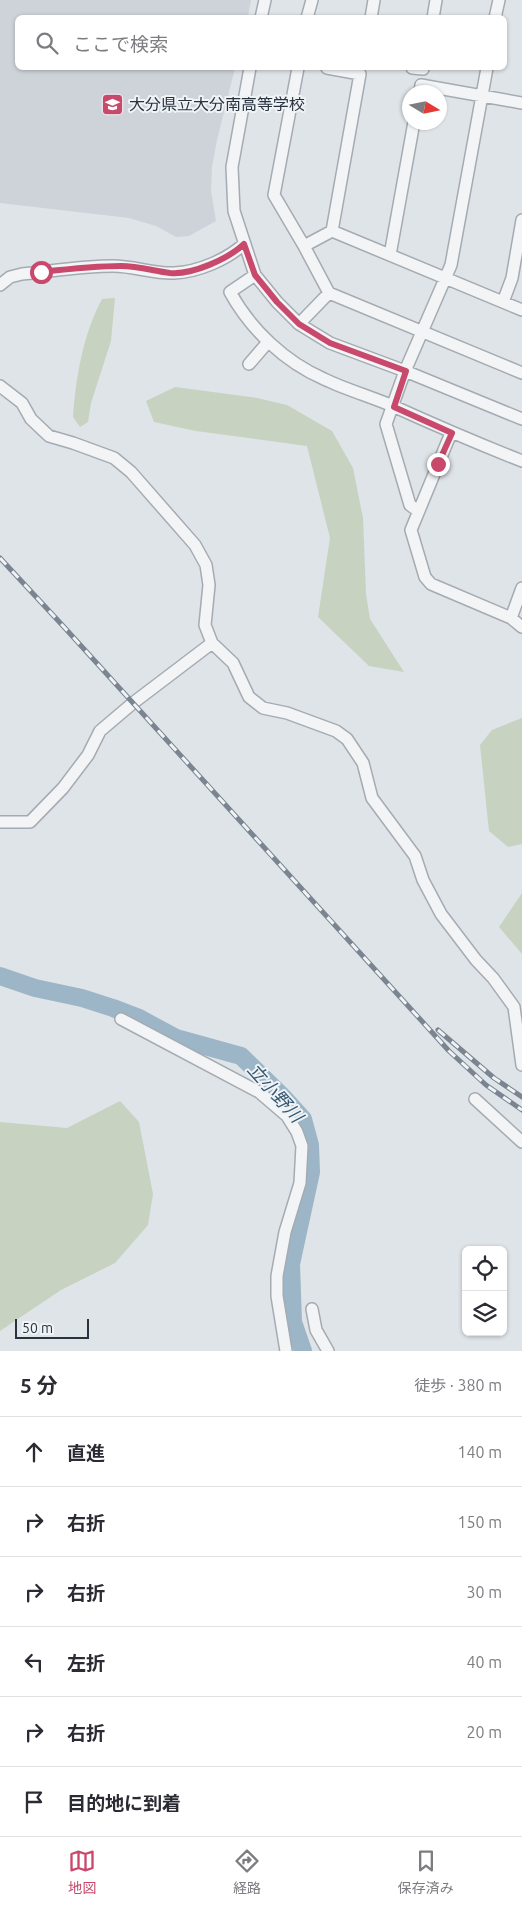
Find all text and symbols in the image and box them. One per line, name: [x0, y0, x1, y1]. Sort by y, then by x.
search box: [15, 15, 507, 70]
icon: search: [33, 29, 61, 57]
text: ここで検索: [73, 33, 168, 55]
north arrow: [402, 85, 447, 130]
school or university icon: 大分県立大分南高等学校: [101, 92, 125, 116]
place label: 大分県立大分南高等学校: [129, 95, 305, 113]
route start: [30, 261, 53, 284]
route end: [427, 453, 450, 476]
water label: 立小野川: [244, 1059, 309, 1127]
map controls: [462, 1246, 507, 1336]
button: locate: [462, 1246, 507, 1291]
button: layers: [462, 1291, 507, 1336]
scale bar: [15, 1316, 89, 1339]
text: 50 m: [22, 1320, 53, 1336]
text: 5 分: [20, 1373, 58, 1397]
text: 徒歩 · 380 m: [414, 1376, 502, 1394]
icon: ahead: [20, 1438, 48, 1466]
text: 直進: [67, 1442, 105, 1464]
text: 140 m: [457, 1443, 502, 1461]
icon: right: [20, 1508, 48, 1536]
text: 右折: [67, 1512, 105, 1534]
text: 150 m: [457, 1513, 502, 1531]
icon: right: [20, 1578, 48, 1606]
text: 右折: [67, 1582, 105, 1604]
text: 30 m: [466, 1583, 502, 1601]
icon: left: [20, 1648, 48, 1676]
text: 左折: [67, 1652, 105, 1674]
text: 40 m: [466, 1653, 502, 1671]
icon: right: [20, 1718, 48, 1746]
text: 右折: [67, 1722, 105, 1744]
text: 20 m: [466, 1723, 502, 1741]
icon: arrive: [20, 1788, 48, 1816]
text: 目的地に到着: [67, 1792, 181, 1814]
tab: 地図: [68, 1847, 96, 1897]
tab: 経路: [233, 1847, 261, 1897]
tab: 保存済み: [398, 1847, 454, 1897]

